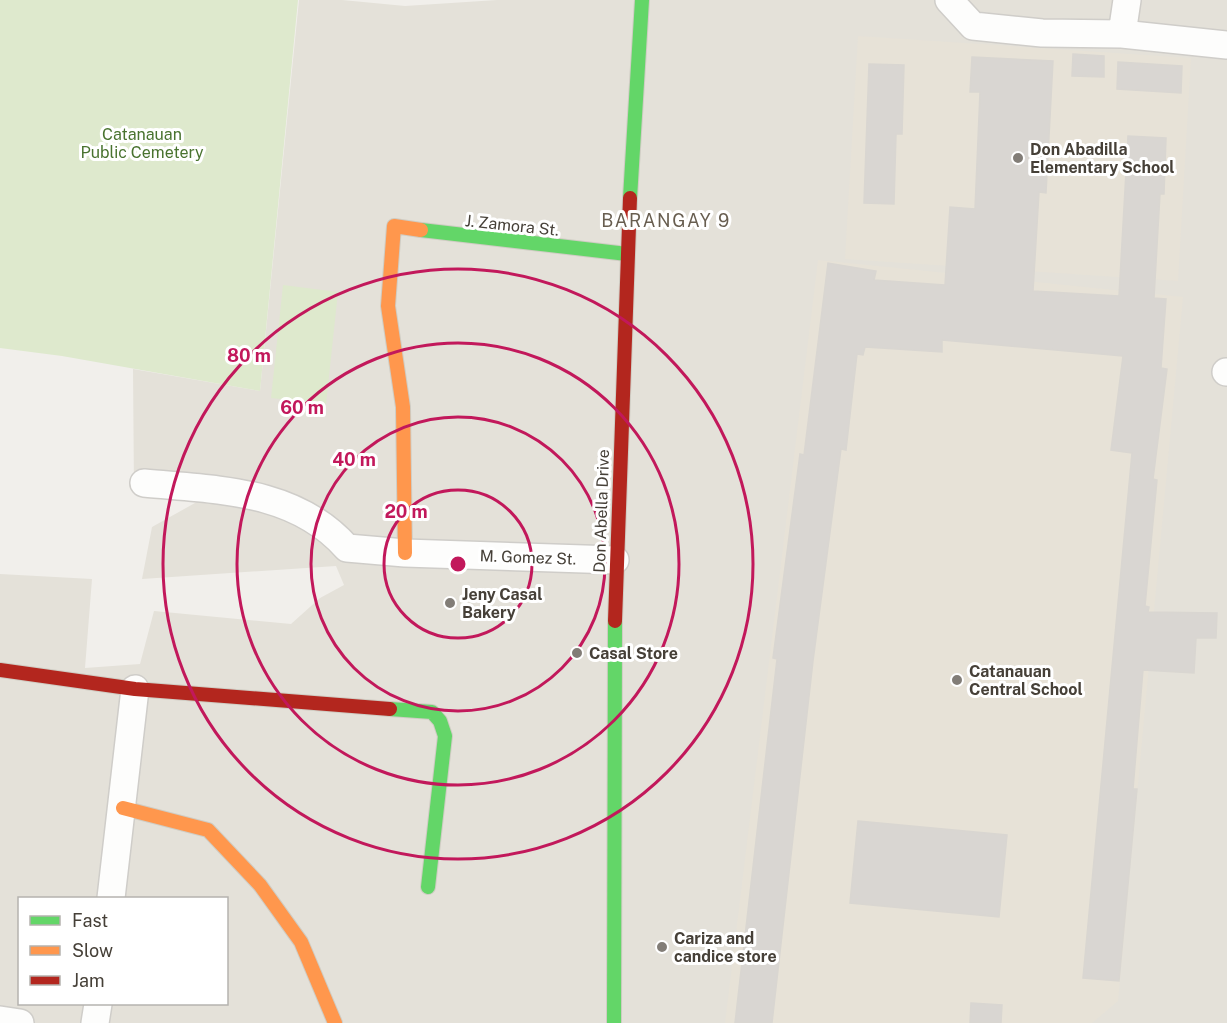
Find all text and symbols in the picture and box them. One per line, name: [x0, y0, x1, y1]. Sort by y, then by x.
park label: Catanauan Public Cemetery: [81, 125, 204, 162]
place label: Don Abadilla Elementary School: [1030, 140, 1175, 177]
marker: Don Abadilla Elementary School: [1011, 151, 1025, 165]
district label: BARANGAY 9: [601, 210, 731, 231]
street label: J. Zamora St.: [464, 211, 560, 240]
text: 80 m: [227, 345, 271, 366]
text: 60 m: [280, 397, 324, 418]
text: 40 m: [332, 449, 376, 470]
street label: Don Abella Drive: [590, 449, 613, 573]
text: 20 m: [384, 501, 428, 522]
street label: M. Gomez St.: [479, 546, 577, 569]
centre of rings: [448, 554, 468, 574]
place label: Jeny Casal Bakery: [462, 585, 542, 622]
marker: Jeny Casal Bakery: [443, 596, 457, 610]
place label: Casal Store: [589, 644, 678, 663]
marker: Casal Store: [570, 646, 584, 660]
place label: Catanauan Central School: [969, 662, 1083, 699]
marker: Catanauan Central School: [950, 673, 964, 687]
legend: [18, 897, 228, 1005]
text: Fast: [72, 910, 108, 931]
place label: Cariza and candice store: [674, 929, 777, 966]
text: Slow: [72, 940, 113, 961]
marker: Cariza and candice store: [655, 940, 669, 954]
text: Jam: [72, 970, 105, 991]

